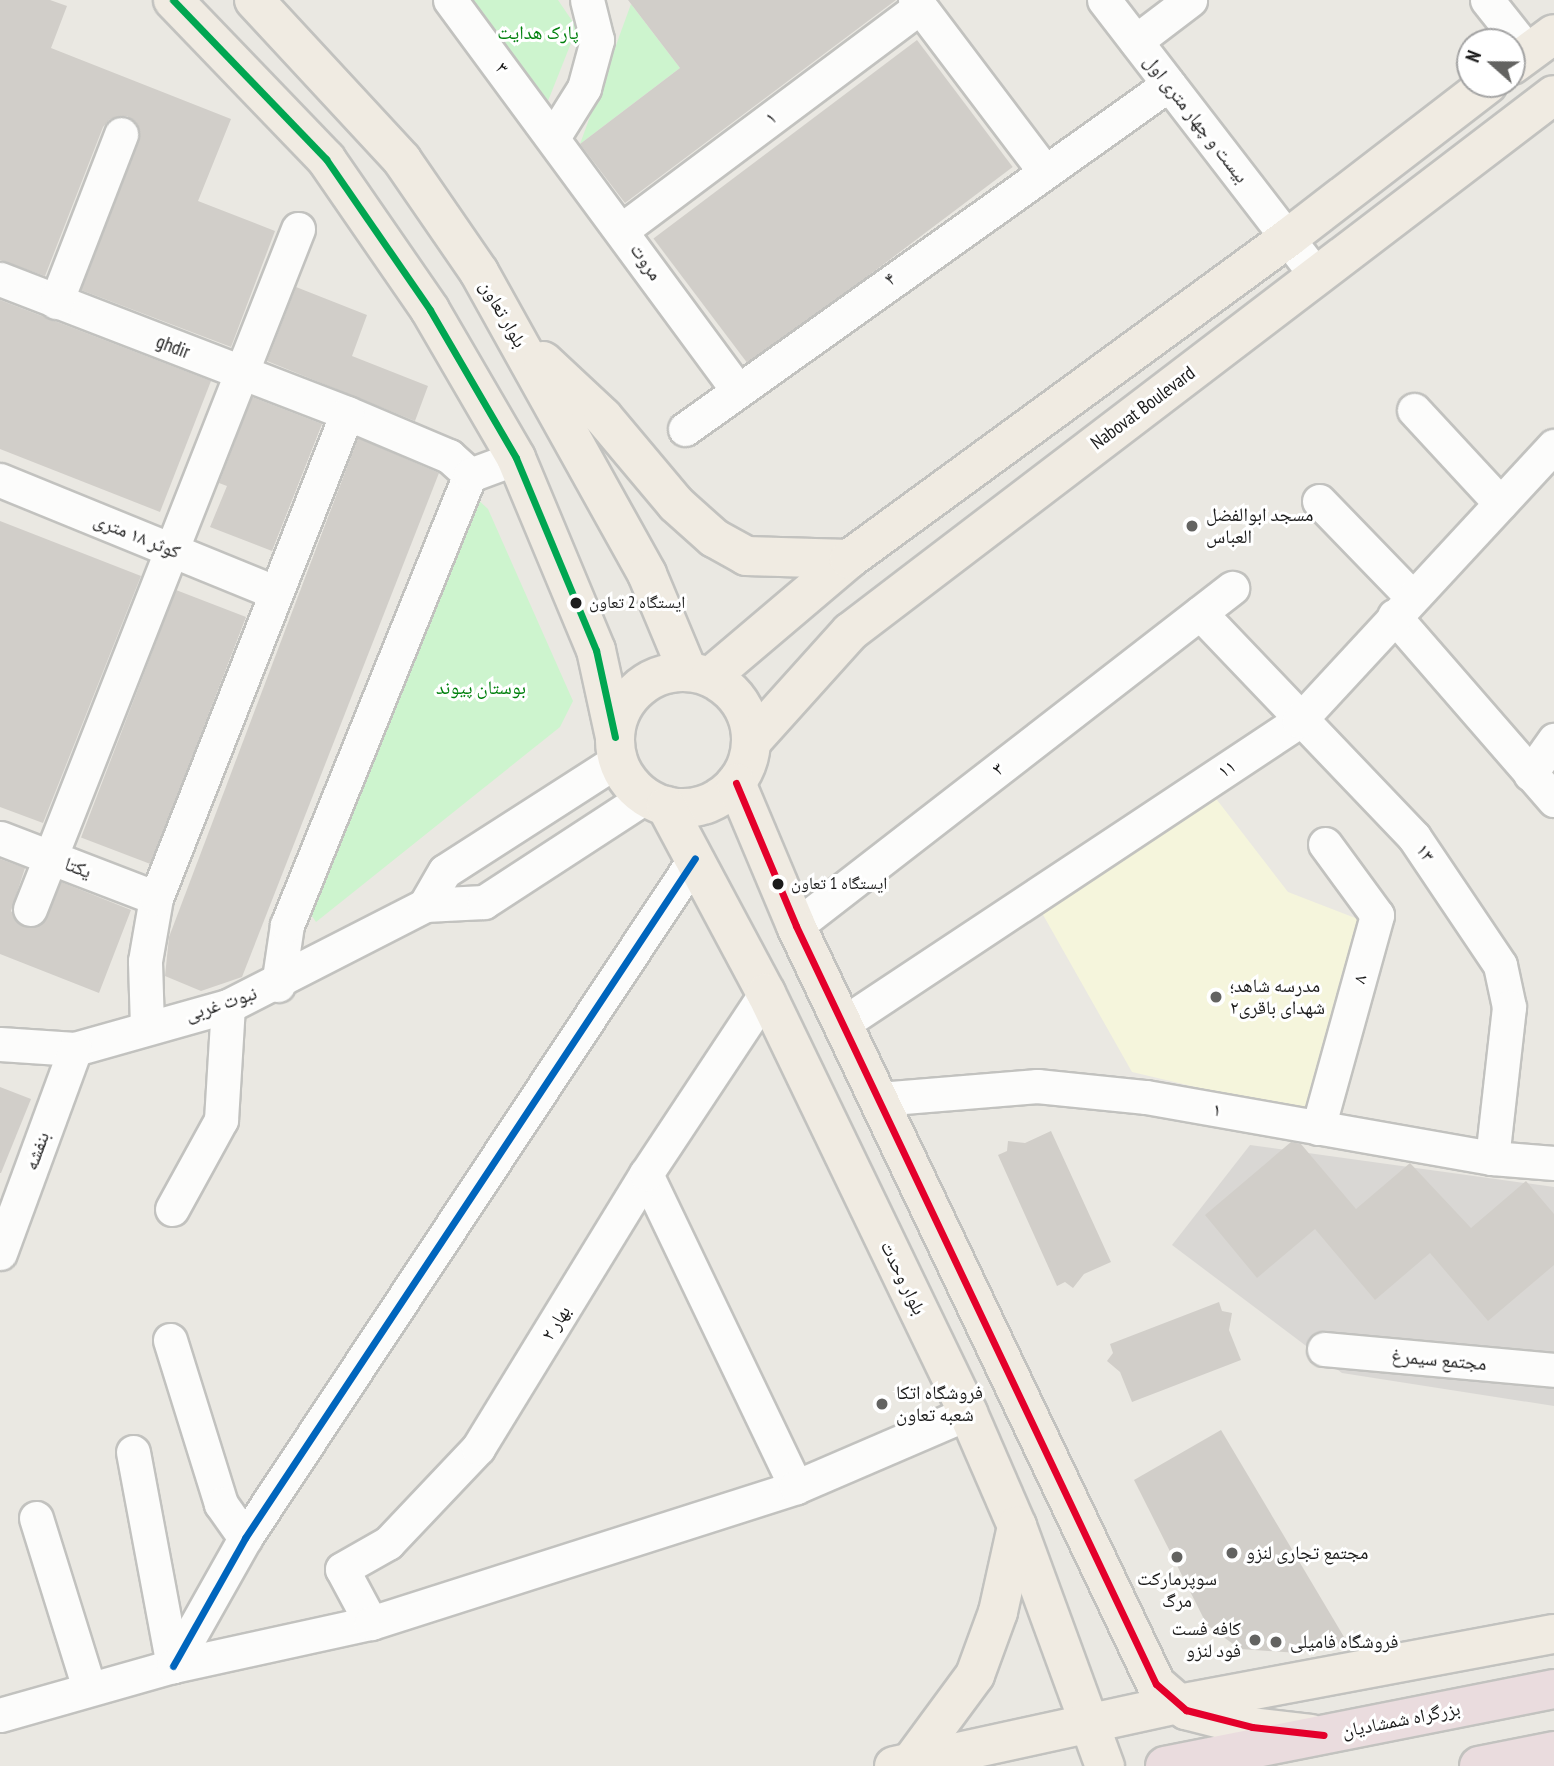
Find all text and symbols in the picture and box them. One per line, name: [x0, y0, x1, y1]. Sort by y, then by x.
park label: پارک‌ هدایت: [497, 22, 579, 44]
north arrow: [1456, 28, 1526, 98]
text: N: [1460, 47, 1486, 65]
street label: بیست و چهار متری اول: [1139, 50, 1253, 188]
street label: ۳: [490, 58, 514, 78]
street label: ۱: [761, 106, 781, 130]
street label: مروت: [625, 239, 667, 285]
street label: ۴: [880, 267, 900, 291]
street label: بلوار تعاون: [475, 276, 531, 352]
street label: ghdir: [153, 330, 193, 364]
street label: Nabovat Boulevard: [1087, 362, 1199, 454]
place label: مسجد ابوالفضل العباس: [1206, 504, 1314, 548]
street label: کوثر ۱۸ متری: [91, 508, 183, 564]
marker: مسجد ابوالفضل العباس: [1184, 518, 1200, 534]
place label: ایستگاه 2 تعاون: [589, 593, 685, 613]
marker: ایستگاه 2 تعاون: [569, 596, 583, 610]
park label: بوستان پیوند: [436, 677, 526, 699]
street label: ۱۱: [1214, 755, 1240, 783]
street label: ۳: [988, 757, 1008, 781]
street label: ۱۳: [1411, 840, 1439, 866]
street label: یکتا: [61, 853, 95, 883]
place label: ایستگاه 1 تعاون: [791, 874, 887, 894]
marker: ایستگاه 1 تعاون: [771, 877, 785, 891]
street label: ۸: [1348, 972, 1372, 986]
place label: مدرسه شاهد؛ شهدای باقری۲: [1230, 975, 1325, 1019]
street label: نبوت غربی: [182, 982, 260, 1026]
marker: مدرسه شاهد؛ شهدای باقری۲: [1208, 989, 1224, 1005]
street label: ۱: [1211, 1098, 1223, 1122]
street label: بنفشه: [20, 1129, 54, 1173]
street label: بلوار وحدت: [875, 1237, 931, 1319]
street label: بهار ۲: [536, 1301, 576, 1345]
street label: مجتمع سیمرغ: [1390, 1344, 1488, 1376]
place label: فروشگاه اتکا شعبه تعاون: [896, 1382, 983, 1426]
marker: فروشگاه اتکا شعبه تعاون: [874, 1396, 890, 1412]
place label: مجتمع تجاری لنزو: [1246, 1542, 1368, 1564]
marker: مجتمع تجاری لنزو: [1224, 1545, 1240, 1561]
marker: سوپرمارکت مرگ: [1169, 1549, 1185, 1565]
place label: سوپرمارکت مرگ: [1137, 1568, 1217, 1612]
place label: کافه فست فود لنزو: [1172, 1618, 1241, 1662]
place label: فروشگاه فامیلی: [1290, 1631, 1398, 1653]
marker: کافه فست فود لنزو: [1247, 1632, 1263, 1648]
marker: فروشگاه فامیلی: [1268, 1634, 1284, 1650]
street label: بزرگراه شمشادیان: [1340, 1697, 1462, 1743]

